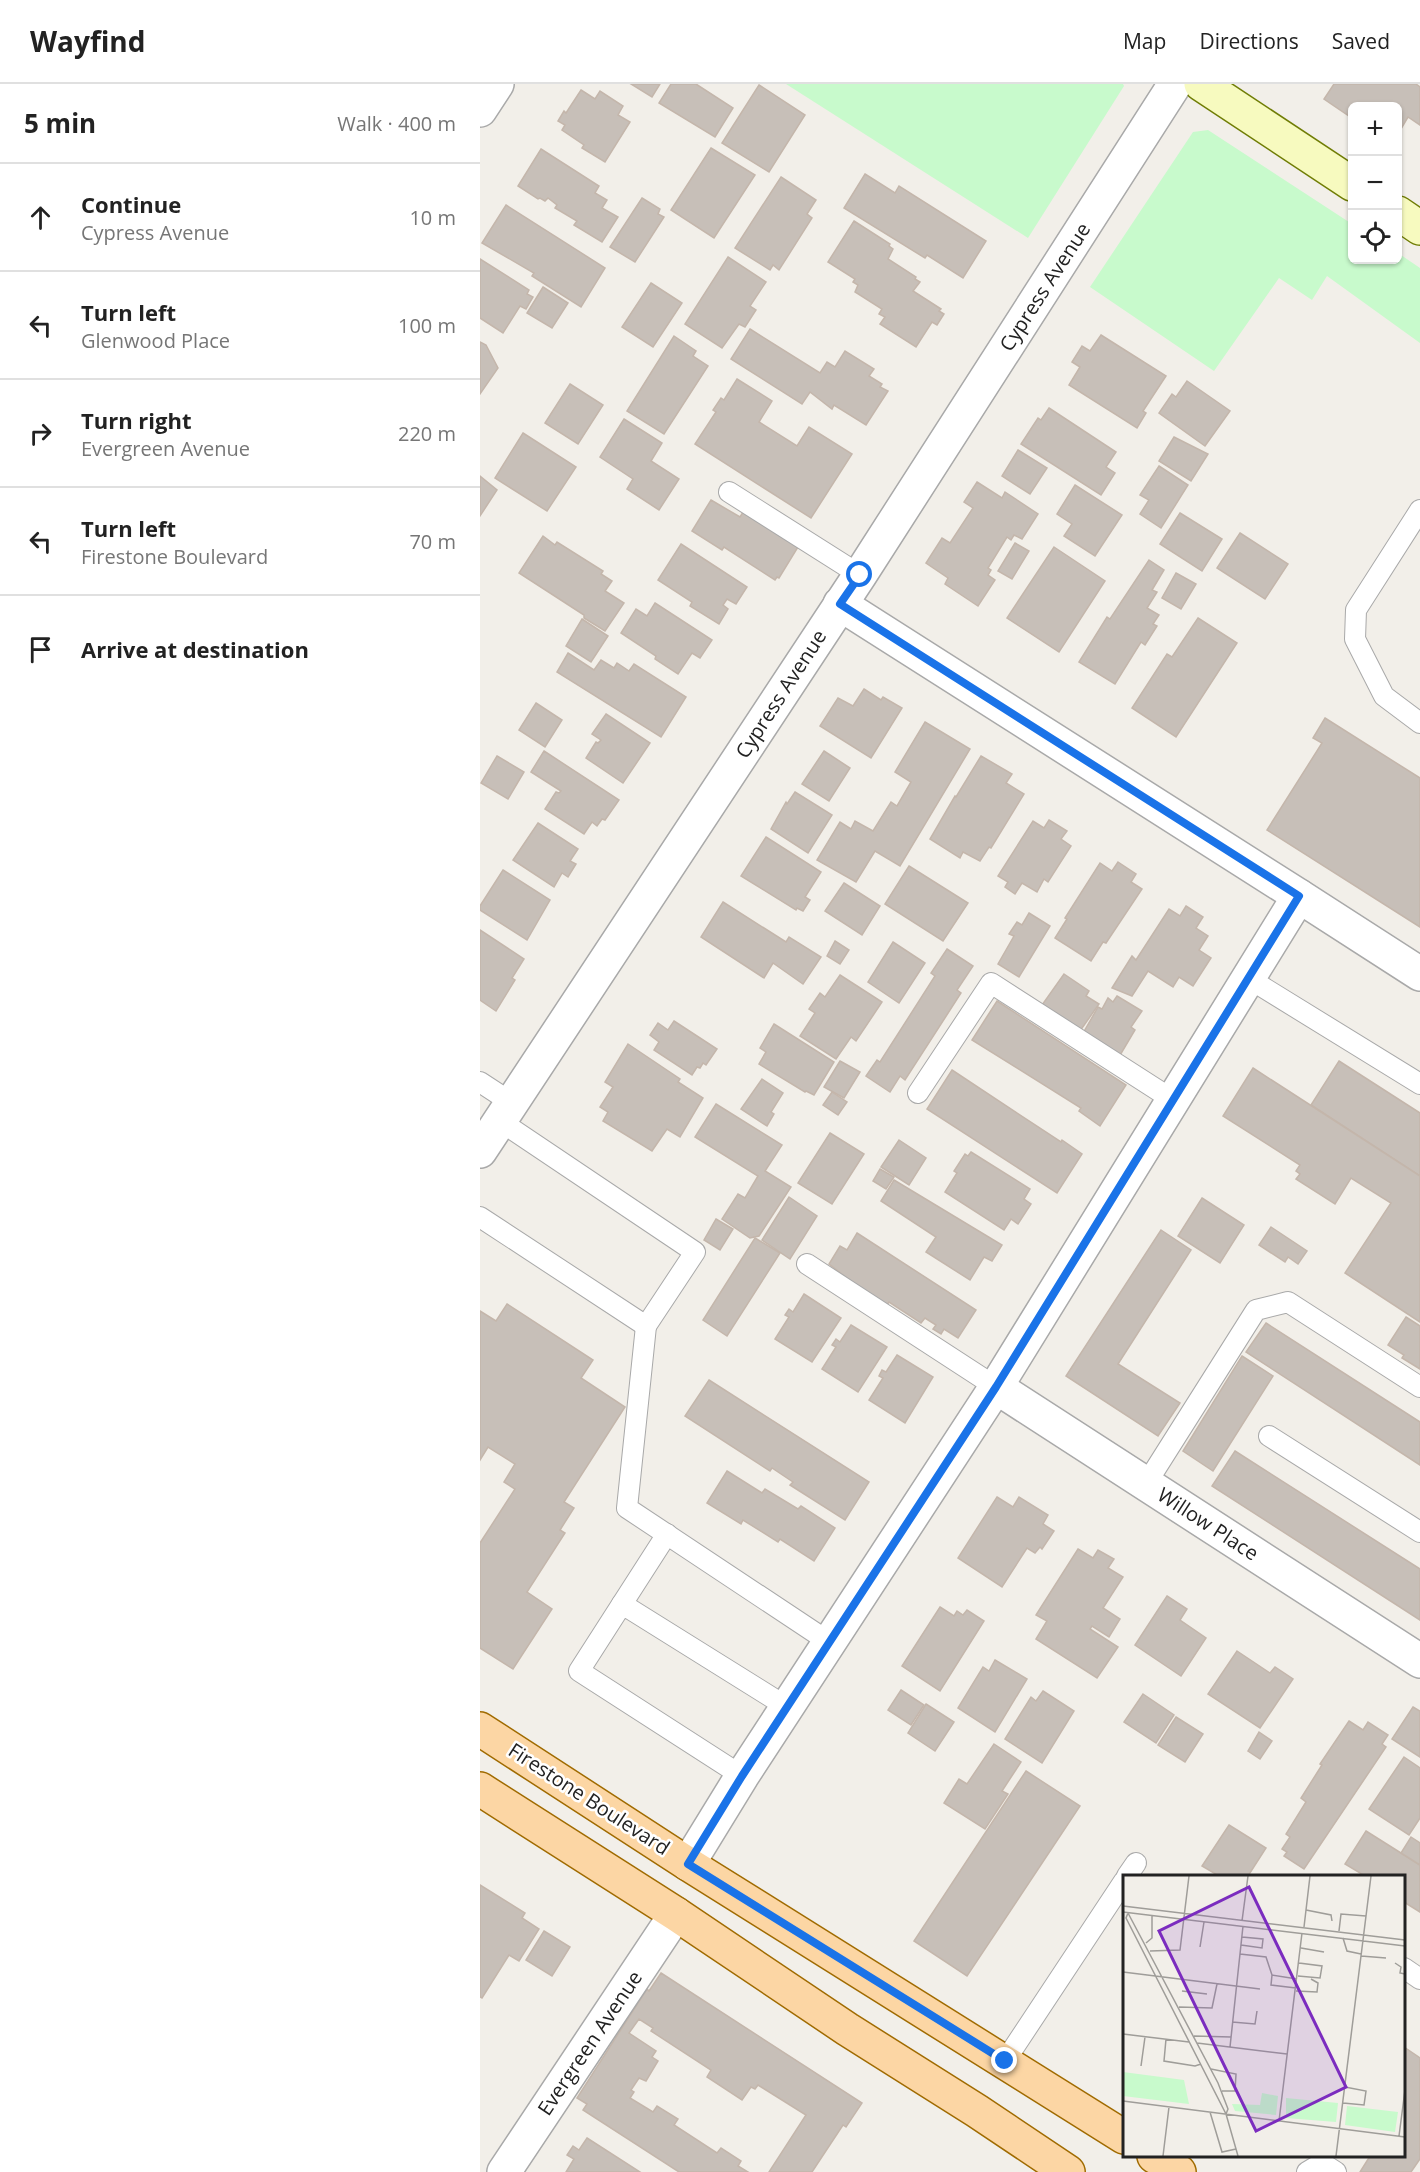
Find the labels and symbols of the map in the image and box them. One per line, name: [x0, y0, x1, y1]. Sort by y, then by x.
street label: Cypress Avenue: [993, 217, 1096, 356]
route start: [846, 561, 872, 587]
street label: Cypress Avenue: [729, 624, 832, 763]
street label: Willow Place: [1153, 1481, 1264, 1566]
street label: Firestone Boulevard: [503, 1736, 675, 1861]
inset map: [1123, 1875, 1405, 2157]
street label: Evergreen Avenue: [531, 1965, 648, 2120]
route end: [991, 2047, 1017, 2073]

